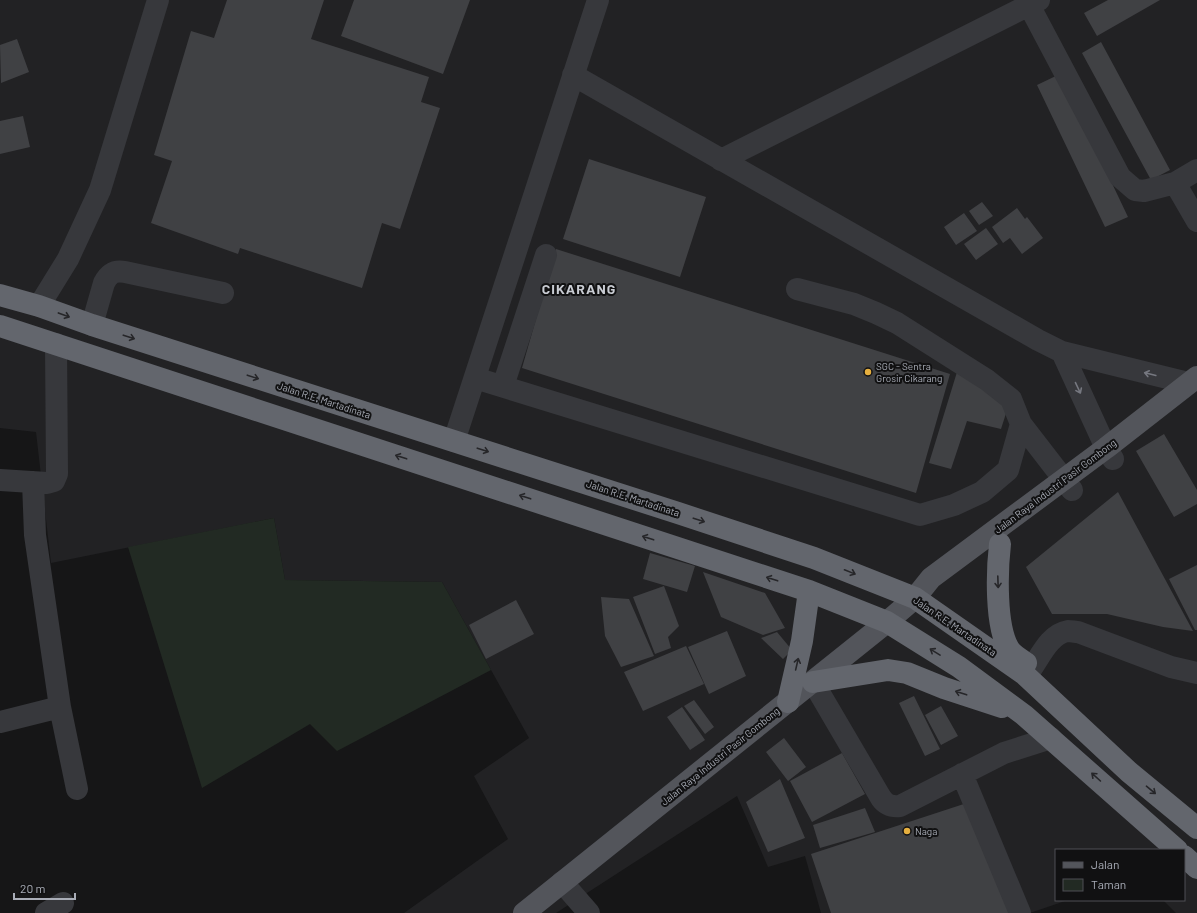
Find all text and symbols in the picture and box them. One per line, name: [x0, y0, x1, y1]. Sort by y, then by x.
district label: CIKARANG: [542, 280, 616, 297]
one-way arrow: [57, 312, 69, 320]
one-way arrow: [122, 334, 135, 341]
place label: SGC - Sentra Grosir Cikarang: [876, 360, 942, 384]
marker: SGC - Sentra Grosir Cikarang: [863, 367, 873, 377]
one-way arrow: [1144, 370, 1157, 377]
one-way arrow: [246, 374, 259, 381]
street label: Jalan R.E. Martadinata: [276, 379, 372, 421]
one-way arrow: [1075, 381, 1082, 393]
street label: Jalan Raya Industri Pasir Gombong: [992, 436, 1118, 536]
one-way arrow: [476, 447, 489, 454]
one-way arrow: [395, 453, 408, 460]
street label: Jalan R.E. Martadinata: [585, 477, 681, 519]
one-way arrow: [519, 493, 531, 501]
one-way arrow: [693, 517, 706, 524]
one-way arrow: [642, 534, 655, 541]
one-way arrow: [843, 569, 855, 577]
one-way arrow: [766, 574, 778, 582]
one-way arrow: [995, 575, 1002, 588]
street label: Jalan R.E. Martadinata: [911, 594, 999, 658]
one-way arrow: [929, 648, 941, 656]
one-way arrow: [793, 658, 801, 671]
one-way arrow: [955, 689, 968, 696]
street label: Jalan Raya Industri Pasir Gombong: [658, 704, 782, 808]
one-way arrow: [1091, 773, 1101, 782]
one-way arrow: [1146, 786, 1157, 795]
place label: Naga: [915, 825, 937, 837]
marker: Naga: [902, 826, 912, 836]
legend: [1055, 849, 1185, 901]
text: Jalan: [1091, 857, 1119, 871]
scale bar: [14, 875, 75, 901]
text: Taman: [1091, 877, 1126, 891]
text: 20 m: [20, 881, 46, 895]

